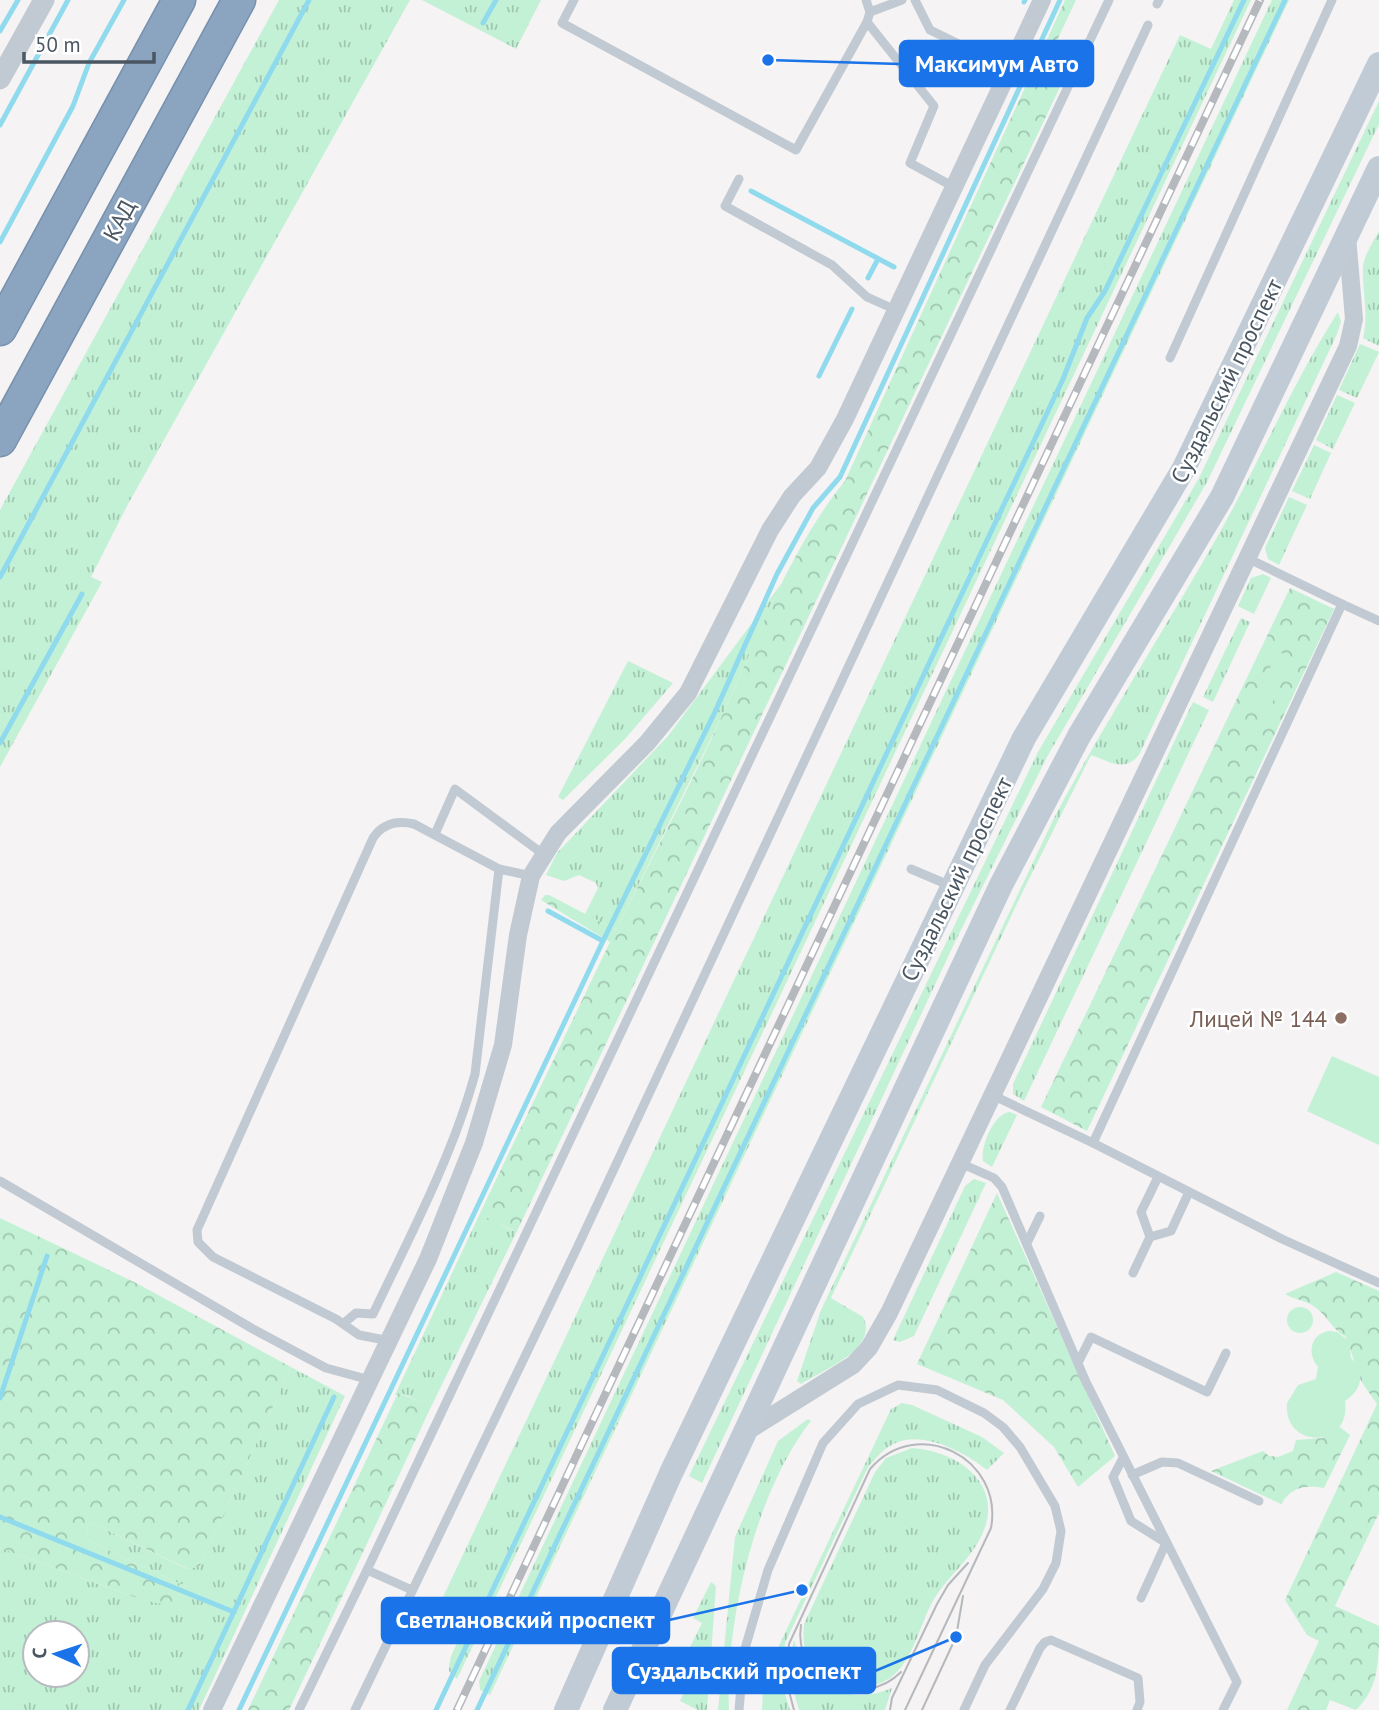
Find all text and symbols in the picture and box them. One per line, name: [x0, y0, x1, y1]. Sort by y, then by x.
scale bar: [24, 21, 154, 65]
text: 50 m: [35, 31, 81, 58]
callout: Максимум Авто: [900, 41, 1093, 86]
text: Максимум Авто: [915, 48, 1079, 79]
street label: КАД: [96, 194, 142, 246]
street label: Суздальский проспект: [1164, 273, 1288, 488]
street label: Суздальский проспект: [894, 771, 1018, 986]
place label: Лицей № 144: [1189, 1004, 1327, 1033]
marker: Лицей № 144: [1333, 1010, 1349, 1026]
callout: Светлановский проспект: [382, 1598, 669, 1643]
text: Светлановский проспект: [395, 1604, 656, 1635]
north arrow: [21, 1619, 91, 1689]
text: С: [27, 1647, 51, 1659]
callout: Суздальский проспект: [613, 1648, 875, 1693]
text: Суздальский проспект: [627, 1655, 862, 1686]

